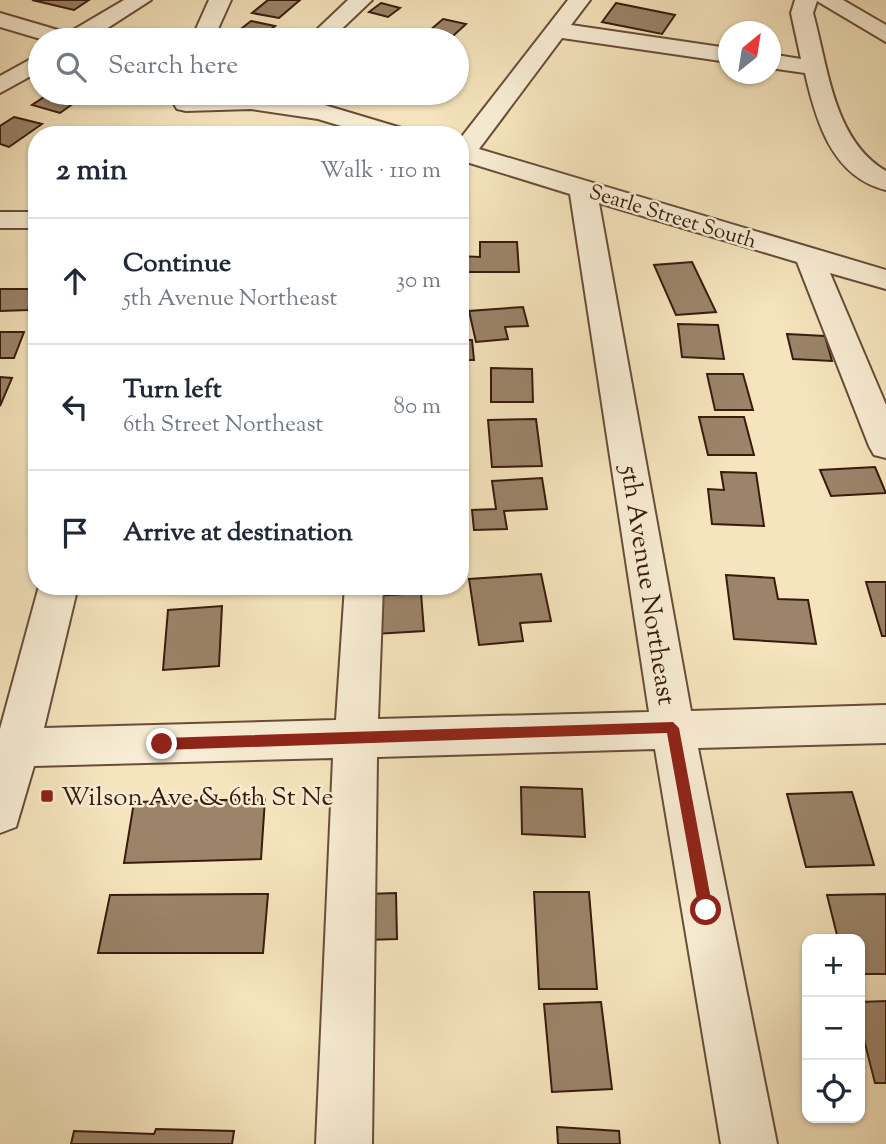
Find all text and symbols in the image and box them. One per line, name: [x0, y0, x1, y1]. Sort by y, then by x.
north arrow: [718, 21, 781, 84]
search box: [28, 28, 469, 105]
icon: search: [52, 48, 90, 86]
text: Search here: [108, 48, 238, 85]
text: 2 min: [56, 150, 128, 193]
text: Walk · 110 m: [320, 155, 441, 188]
street label: Searle Street South: [585, 178, 760, 258]
text: Continue: [123, 246, 231, 283]
icon: ahead: [56, 262, 94, 300]
text: 30 m: [396, 265, 441, 298]
text: 5th Avenue Northeast: [123, 283, 337, 316]
text: Turn left: [123, 372, 222, 409]
icon: left: [56, 388, 94, 426]
text: 80 m: [393, 391, 441, 424]
text: 6th Street Northeast: [123, 409, 323, 442]
street label: 5th Avenue Northeast: [609, 461, 684, 708]
icon: arrive: [56, 514, 94, 552]
text: Arrive at destination: [123, 515, 353, 552]
route end: [146, 728, 177, 759]
place label: Wilson Ave & 6th St Ne: [61, 780, 334, 817]
marker: Wilson Ave & 6th St Ne: [39, 788, 55, 804]
route start: [690, 894, 721, 925]
map controls: [802, 934, 865, 1123]
button: +: [802, 934, 865, 997]
button: −: [802, 997, 865, 1060]
button: locate: [802, 1060, 865, 1123]

